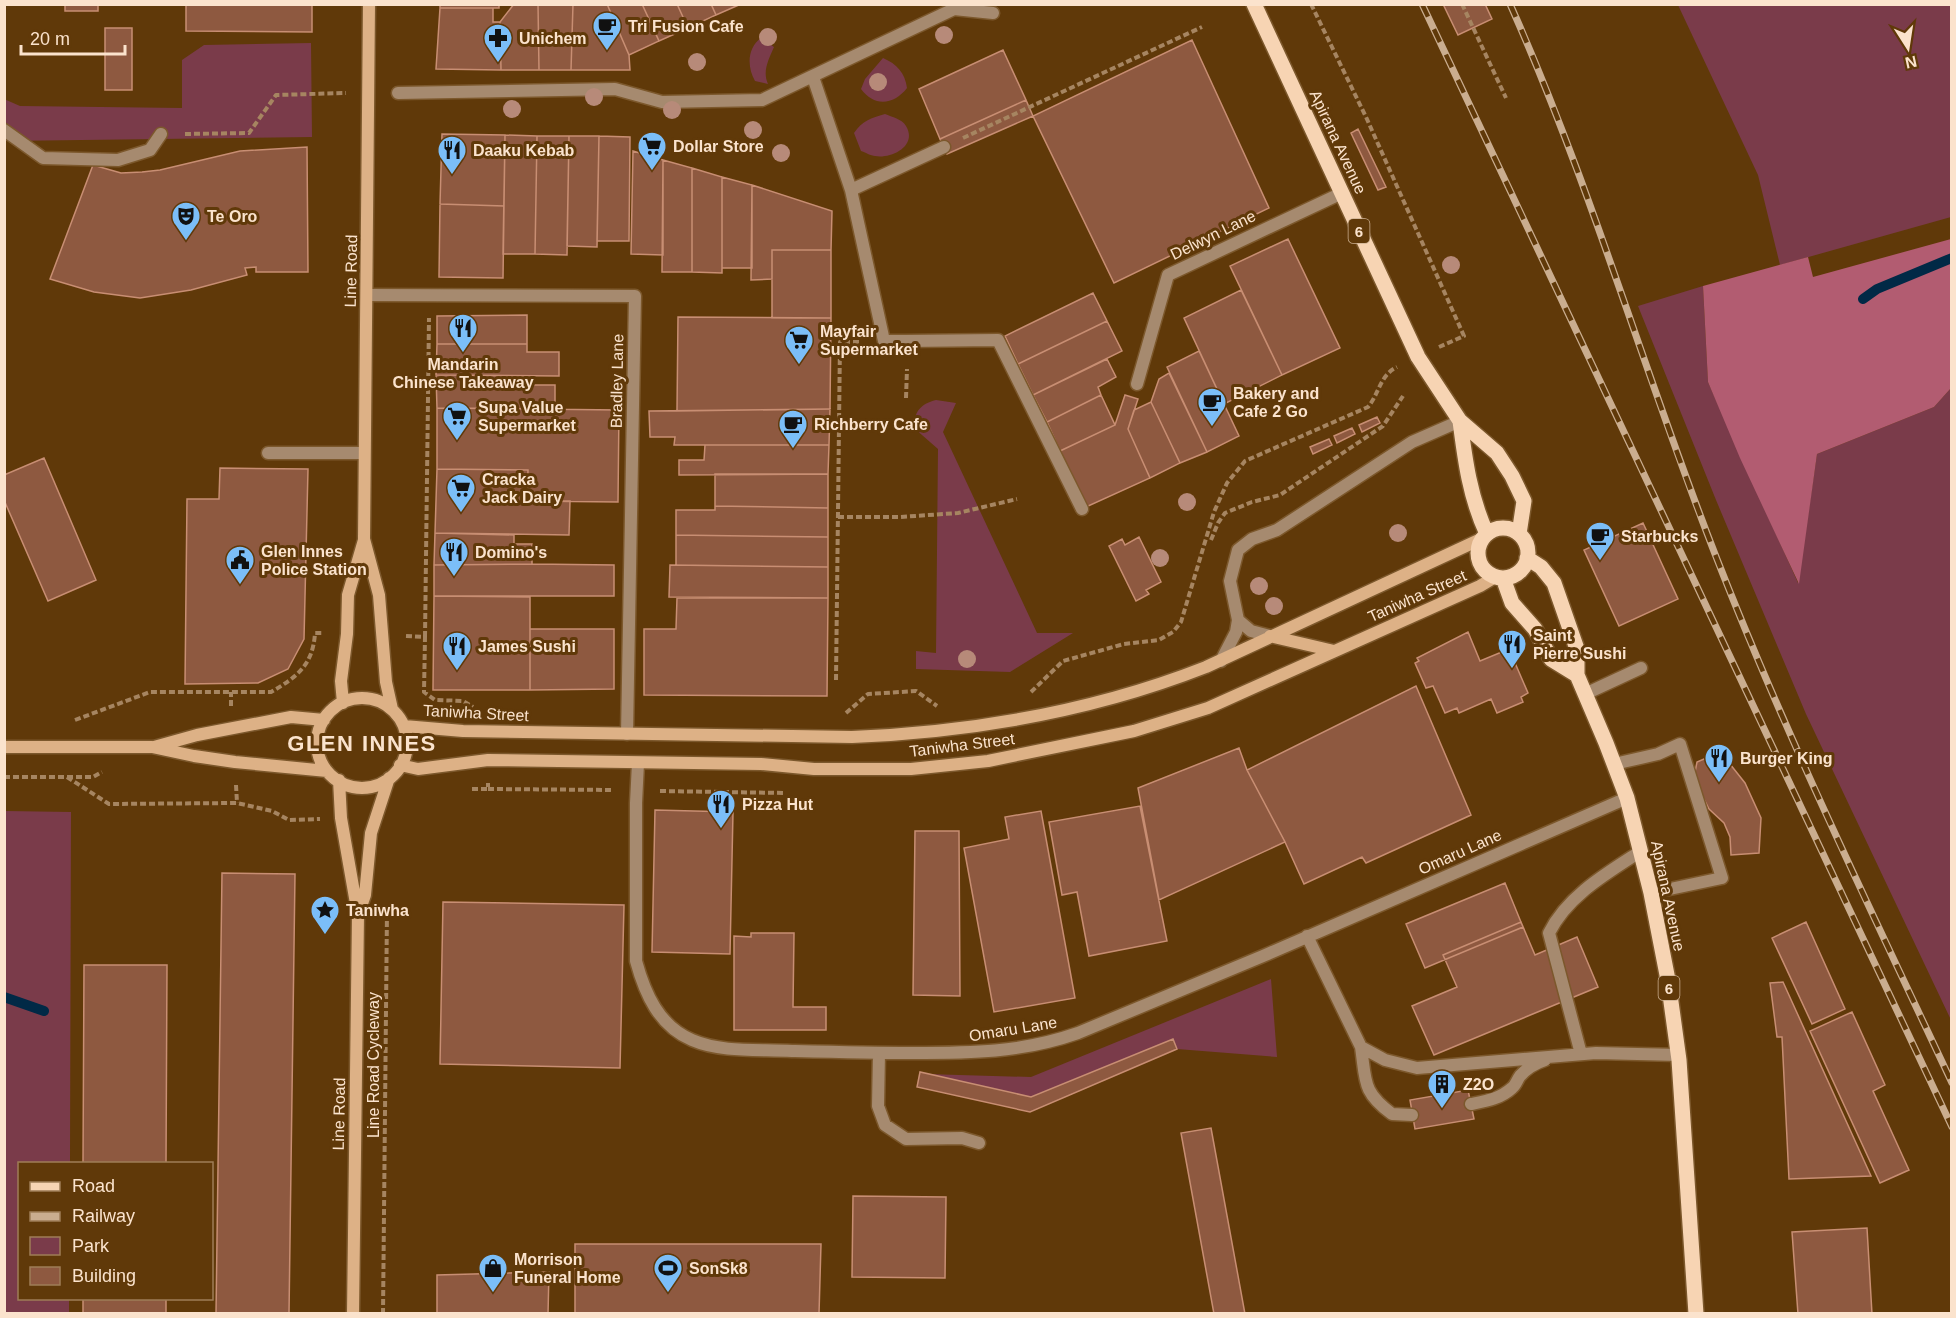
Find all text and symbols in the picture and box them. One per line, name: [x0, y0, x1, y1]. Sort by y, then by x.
cafe icon: Tri Fusion Cafe: [591, 10, 623, 52]
scale bar: [21, 18, 124, 56]
place label: Tri Fusion Cafe: [628, 18, 744, 35]
north arrow: [1878, 18, 1938, 78]
pharmacy icon: Unichem: [482, 22, 514, 64]
text: 20 m: [30, 29, 70, 49]
place label: Unichem: [519, 30, 587, 47]
text: N: [1904, 53, 1918, 72]
street label: Apirana Avenue: [1306, 87, 1370, 197]
supermarket icon: Dollar Store: [636, 130, 668, 172]
restaurant icon: Daaku Kebab: [436, 134, 468, 176]
place label: Dollar Store: [673, 138, 764, 155]
place label: Daaku Kebab: [473, 142, 575, 159]
theatre icon: Te Oro: [170, 200, 202, 242]
street label: Delwyn Lane: [1168, 207, 1258, 263]
place label: Te Oro: [207, 208, 258, 225]
road number: 6: [1348, 219, 1370, 243]
street label: Line Road: [342, 234, 360, 308]
restaurant icon: Mandarin Chinese Takeaway: [447, 312, 479, 354]
place label: Mayfair Supermarket: [820, 323, 918, 358]
supermarket icon: Mayfair Supermarket: [783, 324, 815, 366]
street label: Bradley Lane: [608, 334, 626, 428]
place label: Mandarin Chinese Takeaway: [392, 356, 534, 391]
place label: Bakery and Cafe 2 Go: [1233, 385, 1319, 420]
cafe icon: Bakery and Cafe 2 Go: [1196, 386, 1228, 428]
place label: Supa Value Supermarket: [478, 399, 576, 434]
supermarket icon: Supa Value Supermarket: [441, 400, 473, 442]
cafe icon: Richberry Cafe: [777, 408, 809, 450]
place label: Richberry Cafe: [814, 416, 928, 433]
place label: Cracka Jack Dairy: [482, 471, 562, 506]
supermarket icon: Cracka Jack Dairy: [445, 472, 477, 514]
cafe icon: Starbucks: [1584, 520, 1616, 562]
place label: Starbucks: [1621, 528, 1698, 545]
restaurant icon: Domino's: [438, 536, 470, 578]
place label: Glen Innes Police Station: [261, 543, 367, 578]
public building icon: Glen Innes Police Station: [224, 544, 256, 586]
place label: Domino's: [475, 544, 547, 561]
street label: Taniwha Street: [1365, 566, 1469, 625]
place label: Saint Pierre Sushi: [1533, 627, 1626, 662]
restaurant icon: Saint Pierre Sushi: [1496, 628, 1528, 670]
restaurant icon: James Sushi: [441, 630, 473, 672]
place label: James Sushi: [478, 638, 576, 655]
street label: Taniwha Street: [423, 702, 530, 724]
street label: Taniwha Street: [908, 730, 1016, 760]
district label: GLEN INNES: [287, 731, 437, 756]
restaurant icon: Burger King: [1703, 742, 1735, 784]
place label: Burger King: [1740, 750, 1832, 767]
restaurant icon: Pizza Hut: [705, 788, 737, 830]
place label: Pizza Hut: [742, 796, 814, 813]
street label: Omaru Lane: [1416, 826, 1504, 878]
street label: Apirana Avenue: [1648, 839, 1688, 953]
place icon: Taniwha: [309, 894, 341, 936]
place label: Taniwha: [346, 902, 409, 919]
road number: 6: [1658, 976, 1680, 1000]
street label: Line Road Cycleway: [365, 992, 382, 1138]
street label: Omaru Lane: [968, 1014, 1058, 1044]
building icon: Z2O: [1426, 1068, 1458, 1110]
place label: Z2O: [1463, 1076, 1494, 1093]
street label: Line Road: [330, 1077, 348, 1151]
legend: [18, 1162, 213, 1300]
text: Road: [72, 1176, 115, 1196]
text: Railway: [72, 1206, 135, 1226]
text: Park: [72, 1236, 110, 1256]
place label: Morrison Funeral Home: [514, 1251, 621, 1286]
shop icon: Morrison Funeral Home: [477, 1252, 509, 1294]
sports icon: SonSk8: [652, 1252, 684, 1294]
place label: SonSk8: [689, 1260, 748, 1277]
text: Building: [72, 1266, 136, 1286]

